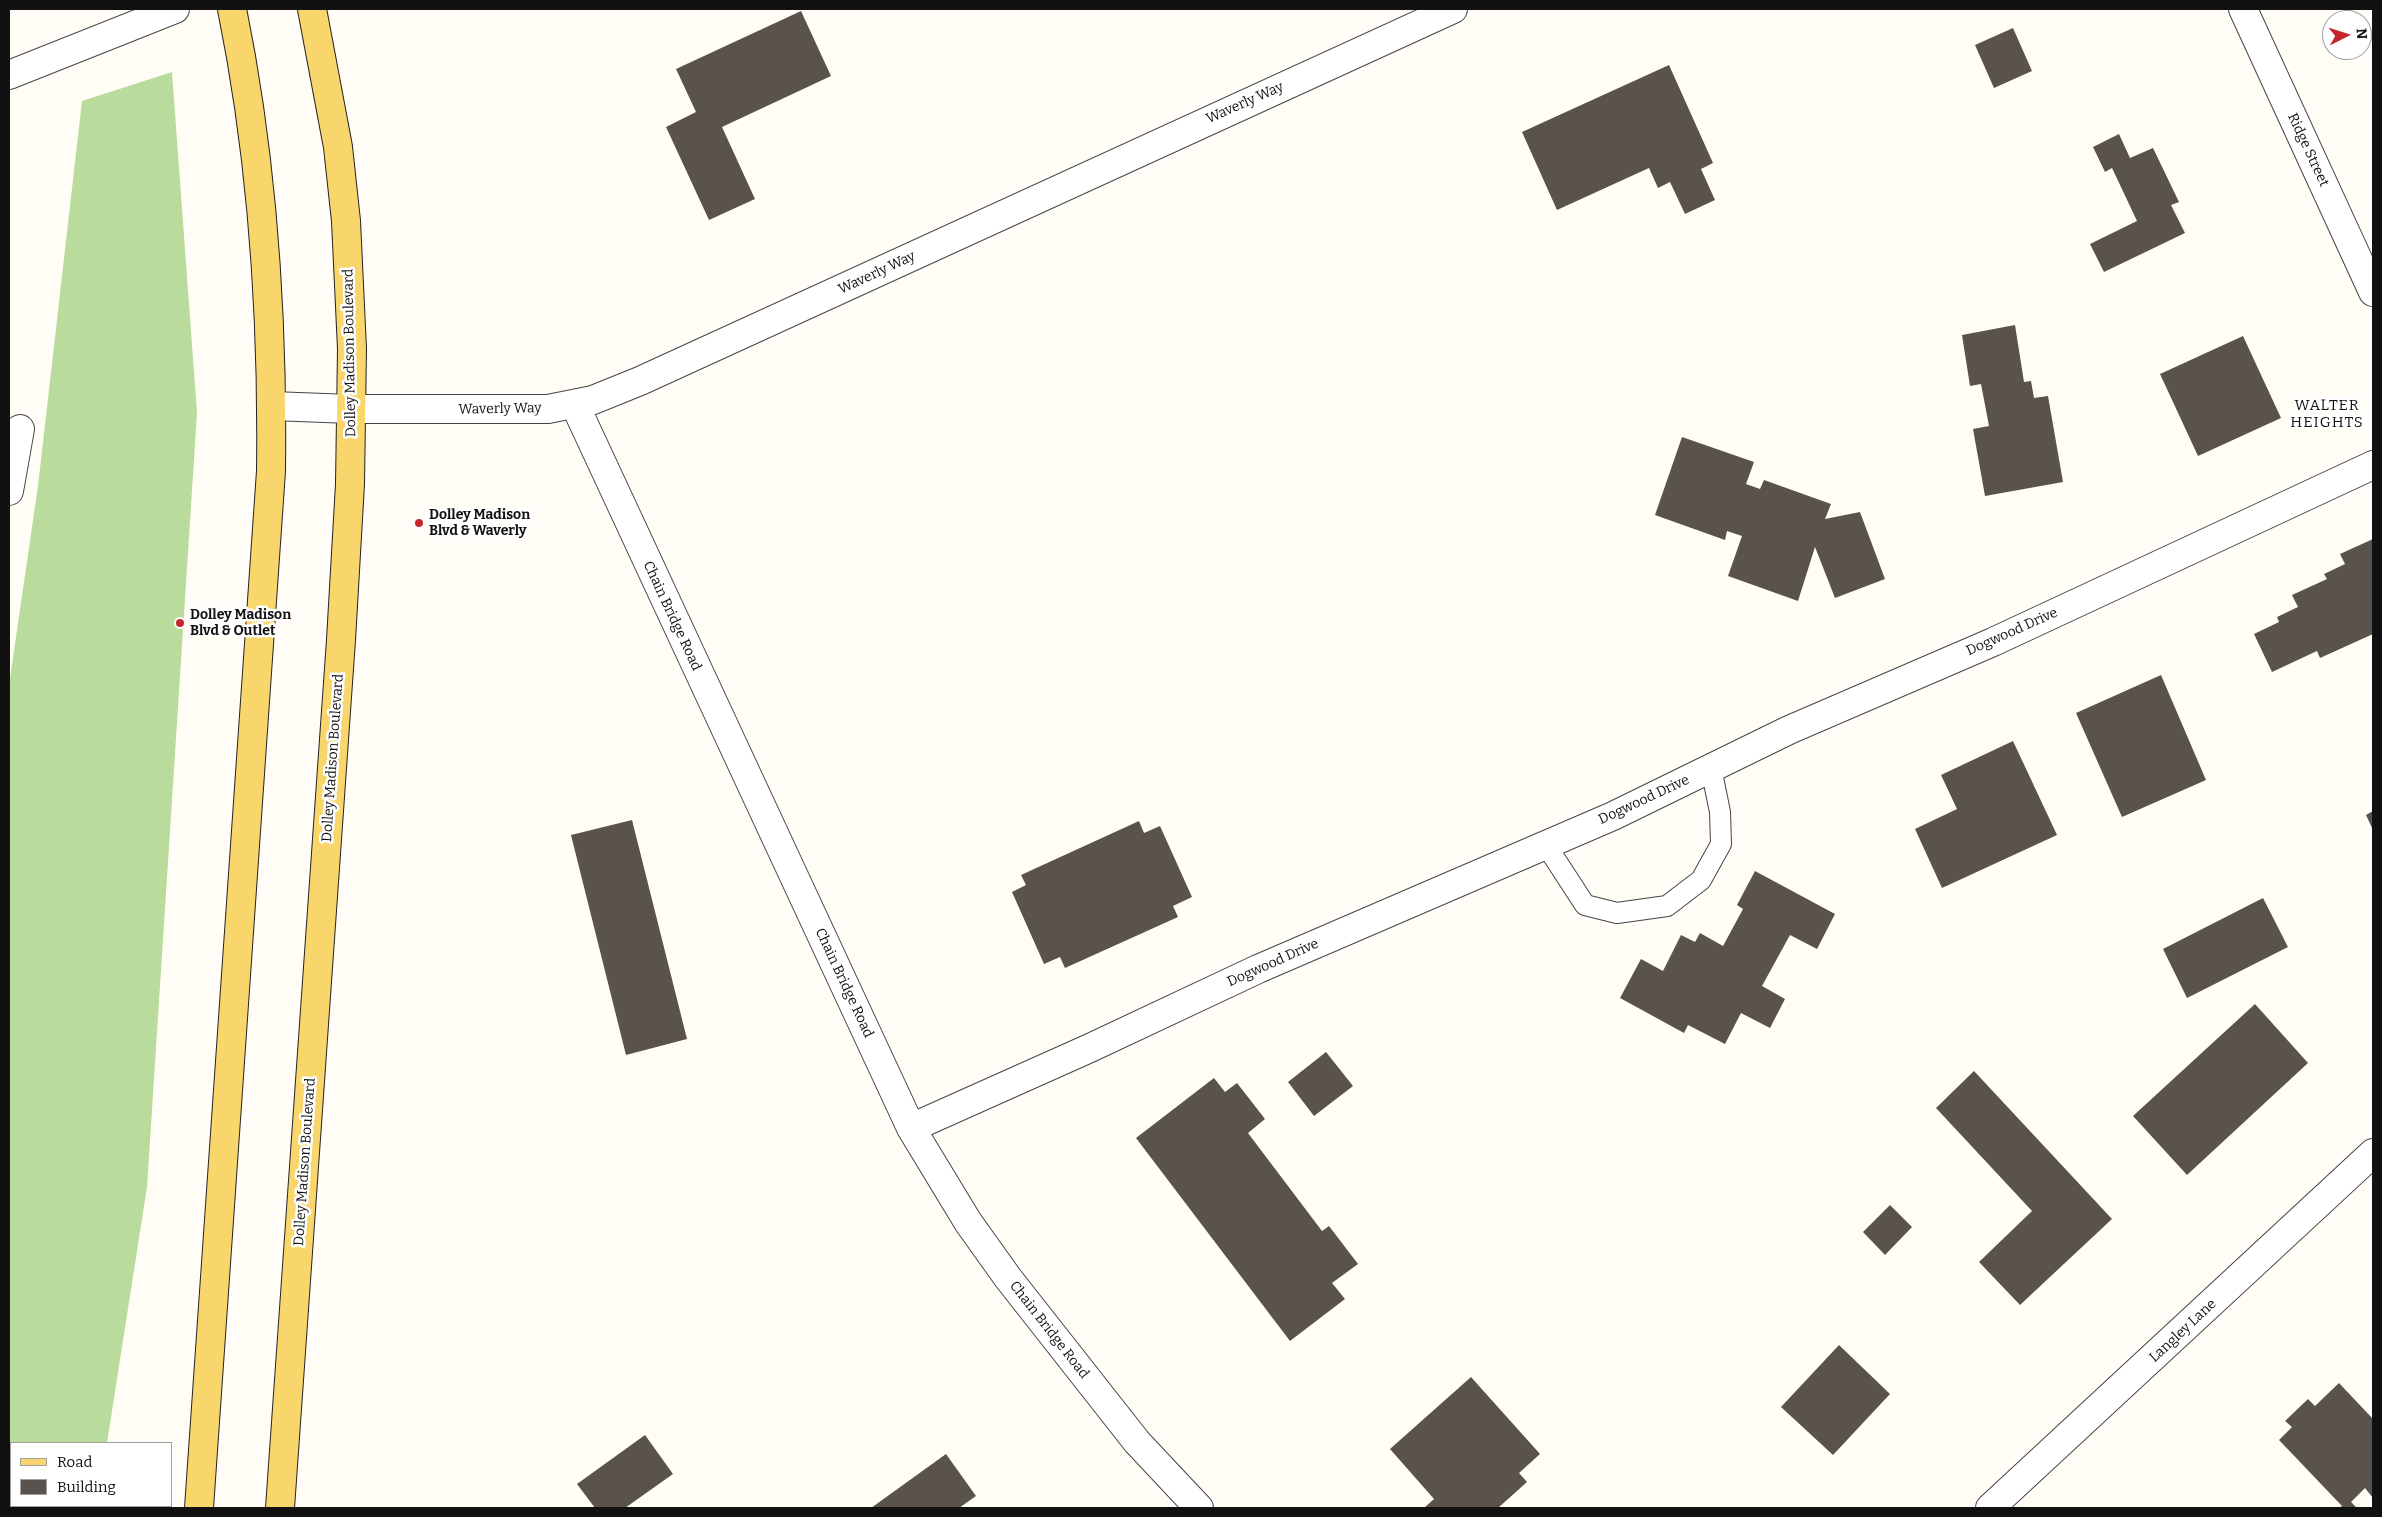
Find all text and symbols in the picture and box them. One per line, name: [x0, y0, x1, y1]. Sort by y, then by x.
north arrow: [2322, 10, 2372, 60]
text: N: [2353, 28, 2370, 40]
street label: Waverly Way: [1204, 78, 1286, 128]
street label: Ridge Street: [2284, 111, 2332, 189]
street label: Waverly Way: [836, 248, 918, 298]
street label: Dolley Madison Boulevard: [340, 269, 360, 437]
district label: WALTER HEIGHTS: [2289, 397, 2365, 432]
street label: Waverly Way: [458, 400, 542, 418]
place label: Dolley Madison Blvd & Waverly: [429, 507, 530, 540]
marker: Dolley Madison Blvd & Waverly: [413, 517, 425, 529]
street label: Chain Bridge Road: [639, 558, 705, 674]
street label: Dogwood Drive: [1964, 604, 2060, 660]
place label: Dolley Madison Blvd & Outlet: [190, 607, 291, 640]
marker: Dolley Madison Blvd & Outlet: [174, 617, 186, 629]
street label: Dolley Madison Boulevard: [319, 673, 347, 843]
street label: Dogwood Drive: [1596, 772, 1692, 828]
street label: Chain Bridge Road: [811, 925, 877, 1041]
street label: Dogwood Drive: [1225, 935, 1321, 991]
street label: Dolley Madison Boulevard: [291, 1077, 319, 1247]
street label: Chain Bridge Road: [1006, 1278, 1092, 1382]
street label: Langley Lane: [2146, 1296, 2220, 1366]
legend: [10, 1442, 172, 1507]
text: Road: [57, 1453, 92, 1471]
text: Building: [57, 1478, 116, 1496]

